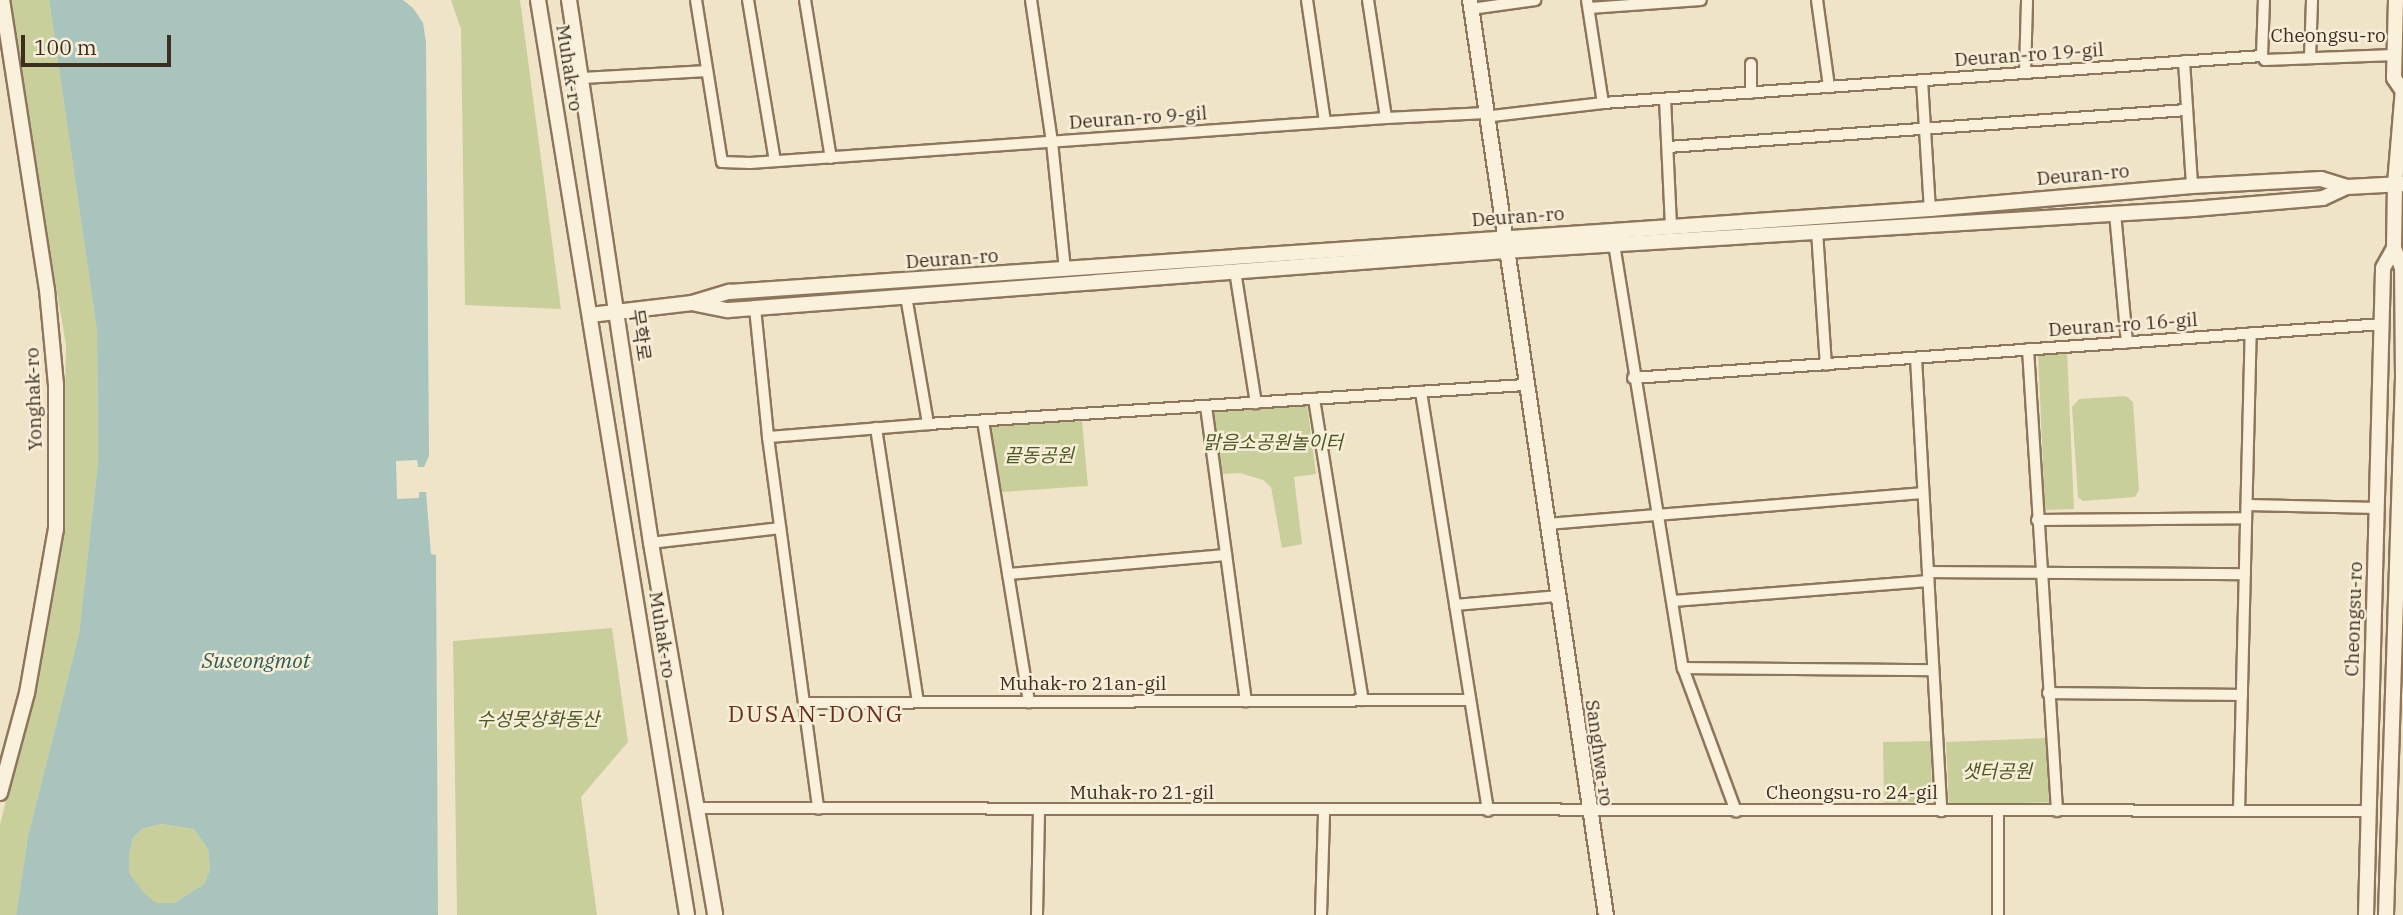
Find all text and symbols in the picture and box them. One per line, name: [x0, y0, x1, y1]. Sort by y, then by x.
scale bar: [24, 21, 175, 65]
street label: Muhak-ro: [551, 23, 587, 113]
street label: Cheongsu-ro: [2270, 25, 2386, 47]
text: 100 m: [34, 33, 97, 61]
street label: Deuran-ro 19-gil: [1953, 38, 2105, 72]
street label: Deuran-ro 9-gil: [1068, 102, 1208, 134]
street label: Deuran-ro: [2036, 160, 2130, 190]
street label: Deuran-ro: [1471, 202, 1565, 232]
street label: Deuran-ro: [905, 244, 999, 274]
street label: 무학로: [625, 307, 655, 363]
street label: Deuran-ro 16-gil: [2047, 308, 2199, 342]
street label: Yonghak-ro: [21, 347, 47, 451]
park label: 맑음소공원놀이터: [1203, 432, 1343, 454]
park label: 끝동공원: [1004, 445, 1074, 467]
street label: Cheongsu-ro: [2341, 561, 2367, 677]
street label: Muhak-ro: [644, 590, 680, 680]
water label: Suseongmot: [202, 647, 310, 673]
street label: Muhak-ro 21an-gil: [1000, 673, 1166, 695]
street label: Sanghwa-ro: [1580, 698, 1618, 808]
district label: DUSAN-DONG: [729, 699, 903, 727]
park label: 수성못상화동산: [477, 709, 599, 731]
park label: 샛터공원: [1962, 761, 2032, 783]
street label: Muhak-ro 21-gil: [1070, 782, 1214, 804]
street label: Cheongsu-ro 24-gil: [1766, 782, 1938, 804]

